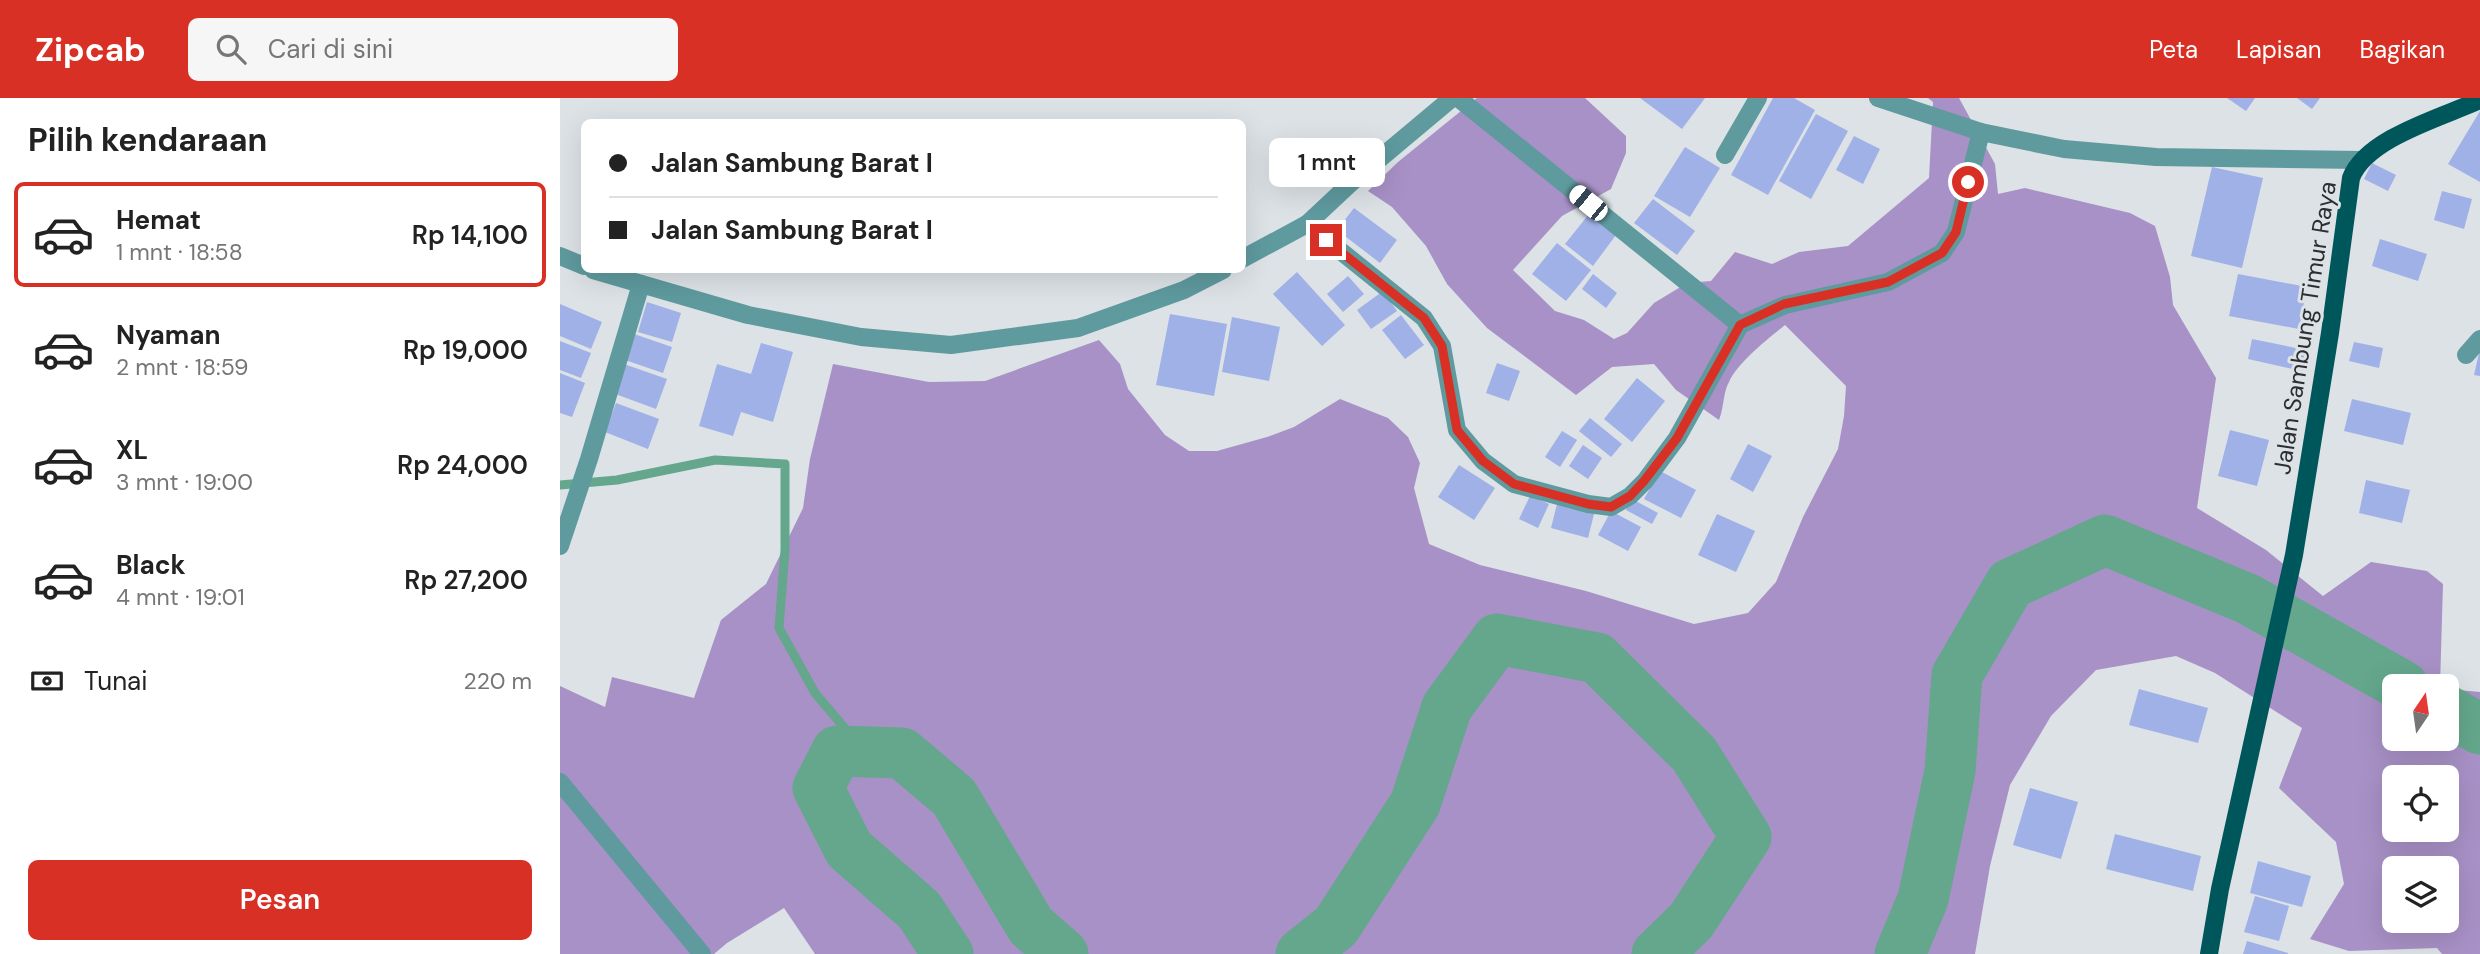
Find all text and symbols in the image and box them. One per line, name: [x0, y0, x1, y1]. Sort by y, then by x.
search box: [188, 18, 678, 81]
text: Zipcab: [35, 28, 146, 71]
icon: search: [212, 30, 250, 68]
text: Cari di sini: [268, 32, 393, 66]
text: Peta: [2149, 34, 2198, 65]
text: Lapisan: [2236, 34, 2321, 65]
text: Bagikan: [2359, 34, 2445, 65]
text: Pilih kendaraan: [28, 119, 267, 161]
callout: 1 mnt: [1268, 138, 1384, 188]
text: Jalan Sambung Barat I: [651, 146, 933, 180]
text: 1 mnt: [1298, 147, 1356, 177]
route start: [1952, 166, 1984, 198]
street label: Jalan Sambung Timur Raya: [2266, 179, 2343, 477]
car: [1566, 182, 1611, 224]
icon: car: [32, 203, 95, 266]
text: Hemat: [116, 203, 201, 237]
text: Jalan Sambung Barat I: [651, 213, 933, 247]
text: Rp 14,100: [412, 218, 528, 252]
route end: [1310, 224, 1342, 256]
text: 1 mnt · 18:58: [116, 237, 243, 267]
icon: car: [32, 318, 95, 381]
text: Nyaman: [116, 318, 221, 352]
text: Rp 19,000: [403, 333, 528, 367]
text: 2 mnt · 18:59: [116, 352, 248, 382]
icon: car: [32, 433, 95, 496]
text: XL: [116, 433, 148, 467]
text: Rp 24,000: [397, 448, 528, 482]
text: 3 mnt · 19:00: [116, 467, 253, 497]
icon: car: [32, 548, 95, 611]
text: Black: [116, 548, 186, 582]
text: Rp 27,200: [404, 563, 528, 597]
text: 4 mnt · 19:01: [116, 582, 245, 612]
icon: cash: [28, 662, 66, 700]
text: Tunai: [84, 664, 148, 698]
text: 220 m: [463, 666, 532, 696]
north arrow: [2382, 674, 2459, 751]
map controls: [2382, 674, 2459, 933]
button: locate: [2382, 765, 2459, 842]
button: layers: [2382, 856, 2459, 933]
button: Pesan: [28, 860, 532, 940]

